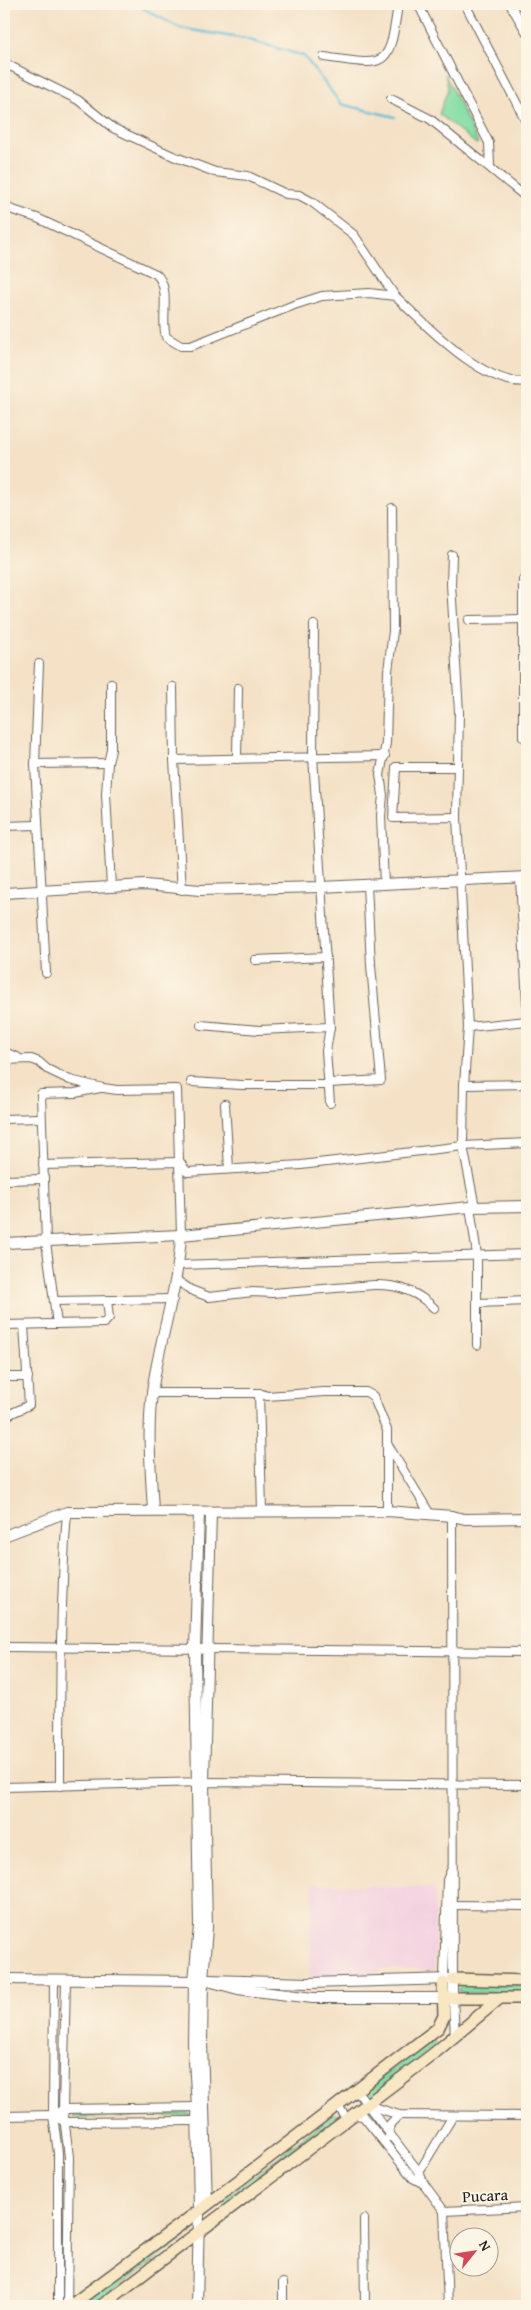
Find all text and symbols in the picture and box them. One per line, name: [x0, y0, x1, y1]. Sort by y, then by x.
street label: Pucara: [461, 2182, 509, 2208]
north arrow: [448, 2228, 498, 2278]
text: N: [474, 2236, 497, 2255]

